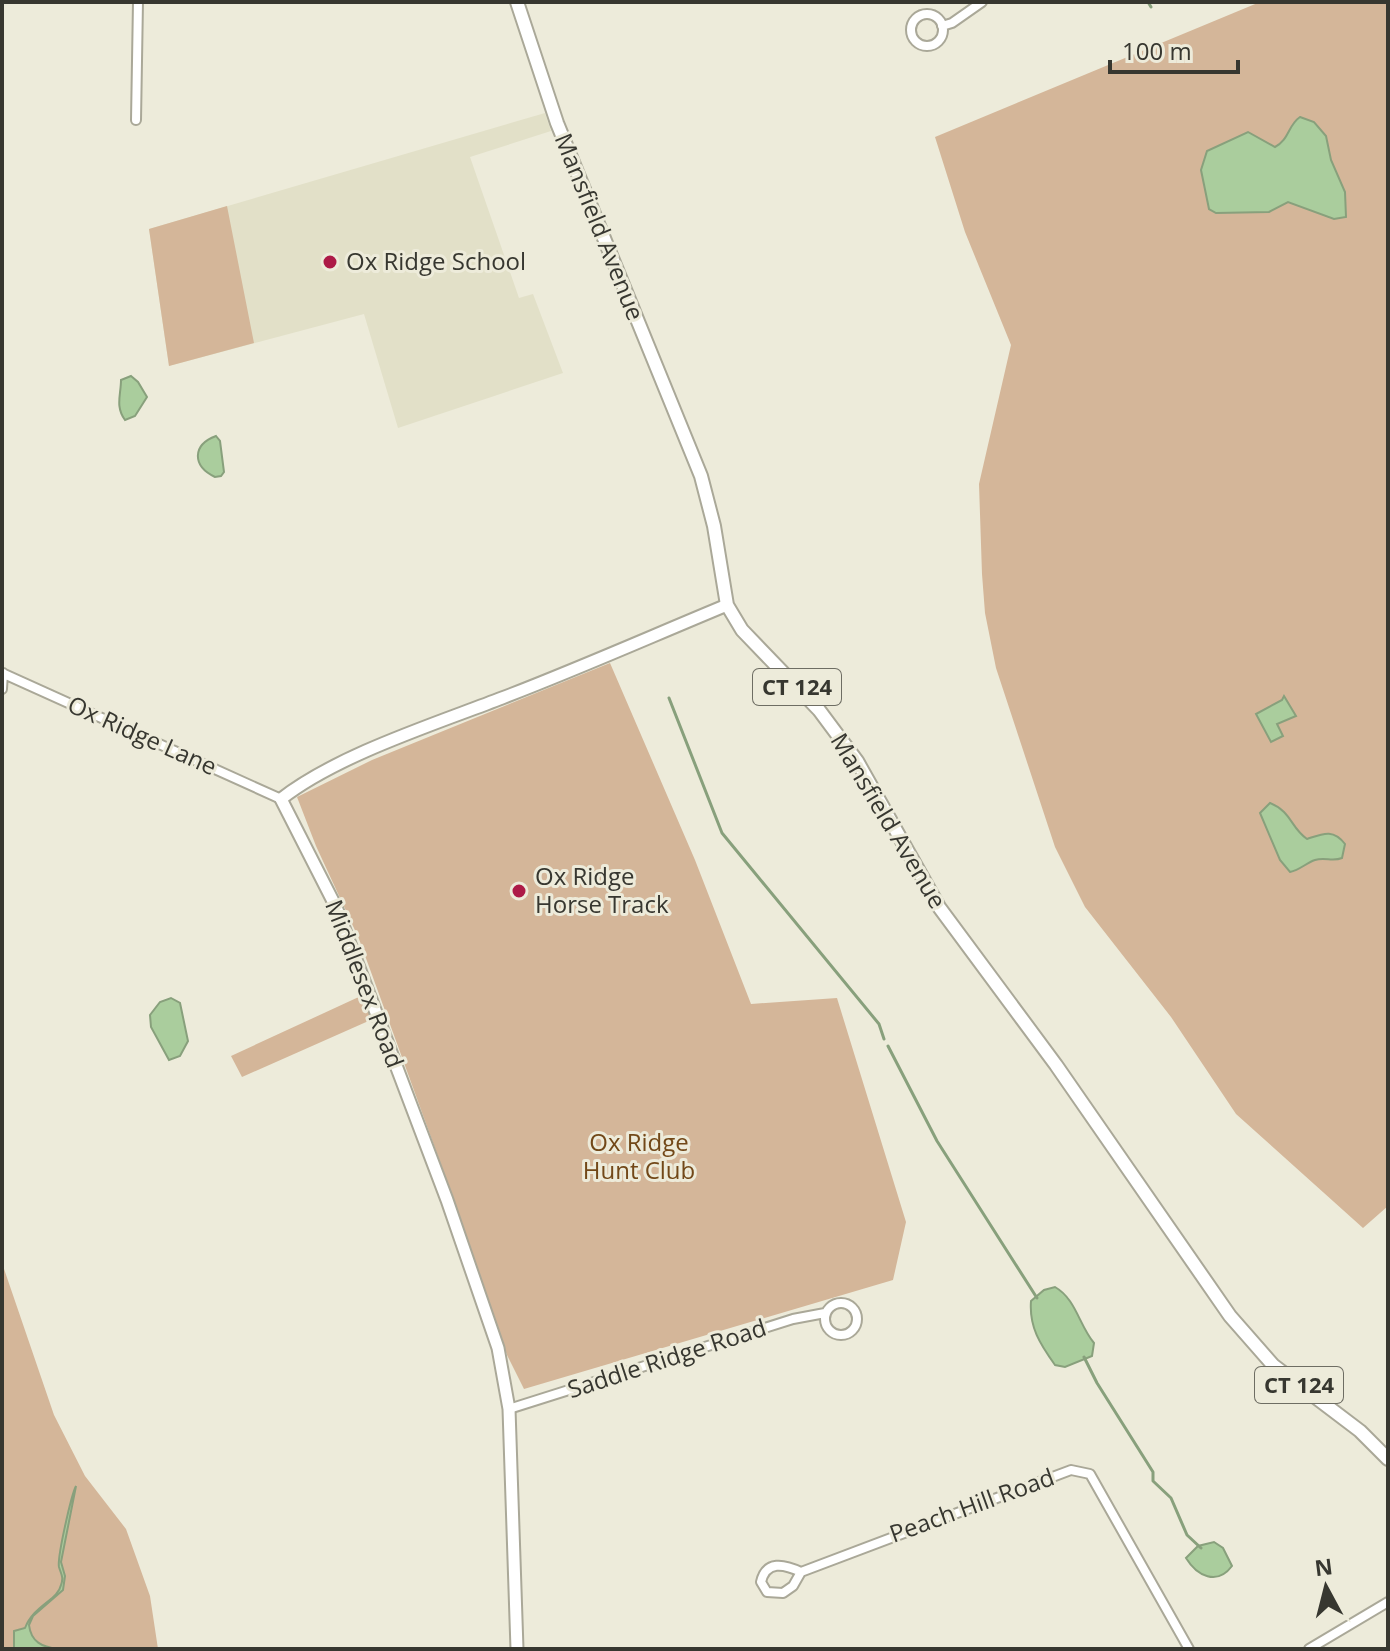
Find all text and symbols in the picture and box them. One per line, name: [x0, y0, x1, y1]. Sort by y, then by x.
scale bar: [1110, 24, 1238, 74]
text: 100 m: [1122, 34, 1192, 67]
street label: Mansfield Avenue: [548, 128, 653, 325]
place label: Ox Ridge School: [346, 244, 526, 277]
marker: Ox Ridge School: [321, 253, 339, 271]
road number: CT 124: [753, 669, 841, 705]
street label: Ox Ridge Lane: [63, 687, 222, 782]
street label: Mansfield Avenue: [824, 726, 955, 914]
place label: Ox Ridge Horse Track: [535, 859, 669, 920]
marker: Ox Ridge Horse Track: [510, 882, 528, 900]
street label: Middlesex Road: [318, 895, 413, 1072]
park label: Ox Ridge Hunt Club: [583, 1125, 695, 1186]
street label: Saddle Ridge Road: [563, 1310, 770, 1405]
road number: CT 124: [1255, 1367, 1343, 1403]
street label: Peach Hill Road: [885, 1459, 1058, 1550]
north arrow: [1286, 1547, 1366, 1627]
text: N: [1313, 1550, 1334, 1582]

